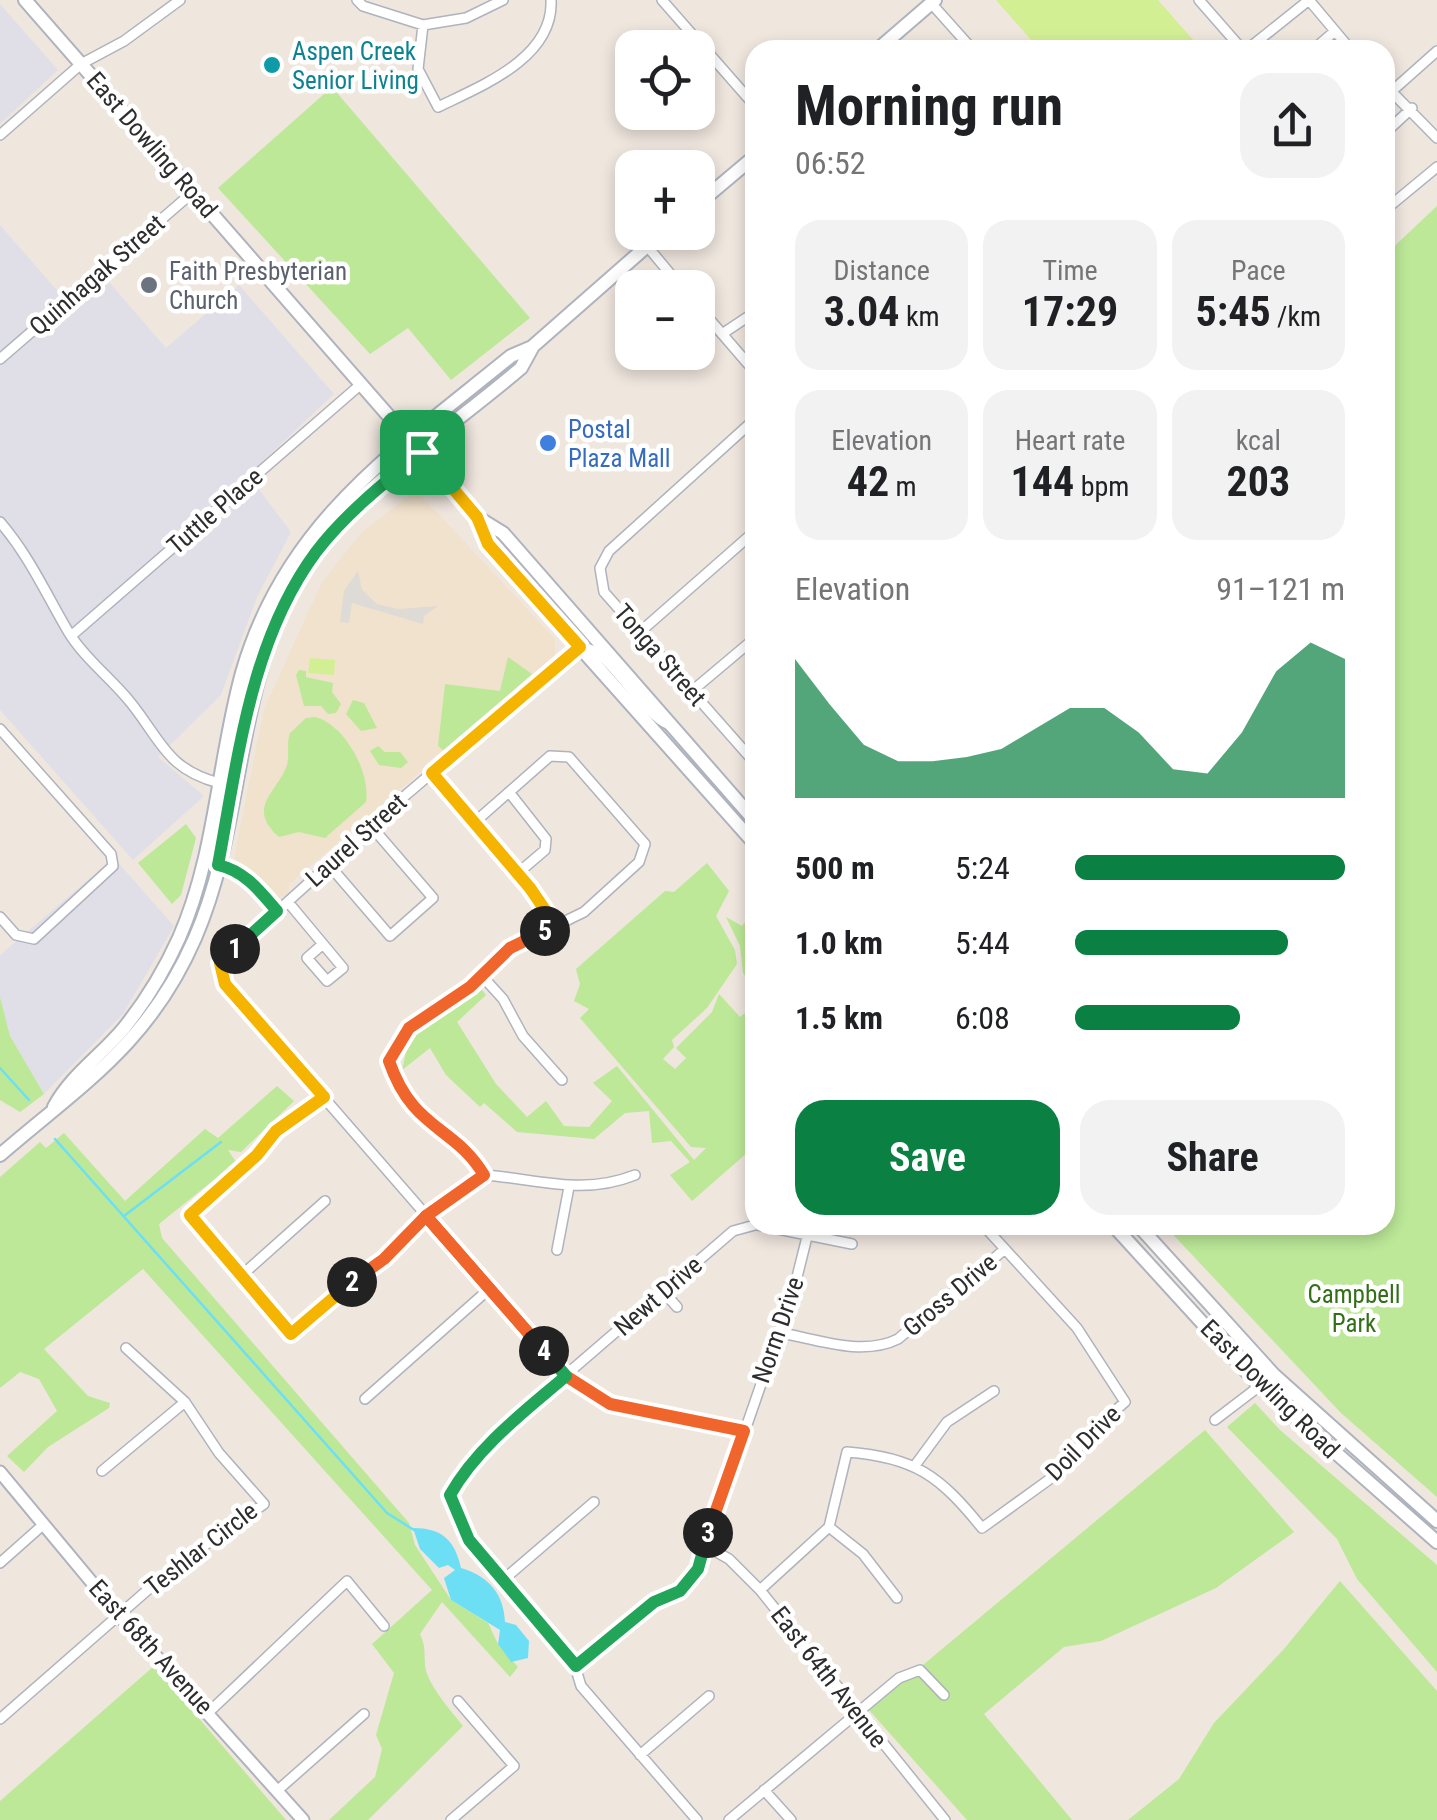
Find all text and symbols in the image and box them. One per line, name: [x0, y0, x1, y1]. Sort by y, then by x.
map controls: [615, 30, 715, 370]
button: locate: [615, 30, 715, 130]
place label: Aspen Creek Senior Living: [292, 37, 419, 95]
marker: Aspen Creek Senior Living: [261, 54, 283, 76]
street label: East Dowling Road: [81, 66, 223, 224]
button: share: [1240, 73, 1345, 178]
text: Morning run: [795, 74, 1063, 138]
text: 06:52: [795, 144, 866, 182]
button: +: [615, 150, 715, 250]
street label: Quinhagak Street: [24, 209, 170, 341]
text: Distance: [833, 254, 930, 287]
text: Time: [1042, 254, 1098, 287]
text: Pace: [1231, 254, 1286, 287]
place label: Faith Presbyterian Church: [169, 257, 347, 315]
button: −: [615, 270, 715, 370]
marker: Faith Presbyterian Church: [138, 274, 160, 296]
text: 3.04: [824, 287, 900, 336]
text: 17:29: [1022, 287, 1118, 336]
text: 5:45: [1195, 287, 1271, 336]
text: km: [900, 300, 940, 333]
text: /km: [1271, 300, 1321, 333]
pin: [380, 410, 465, 495]
place label: Postal Plaza Mall: [568, 415, 671, 473]
text: Elevation: [831, 424, 932, 457]
text: Heart rate: [1015, 424, 1125, 457]
text: kcal: [1236, 424, 1281, 457]
icon: arrive: [395, 425, 450, 480]
marker: Postal Plaza Mall: [537, 432, 559, 454]
text: 42: [847, 457, 889, 506]
text: 144: [1011, 457, 1074, 506]
text: 203: [1226, 457, 1290, 506]
street label: Tuttle Place: [161, 462, 269, 560]
text: m: [889, 470, 917, 503]
text: bpm: [1074, 470, 1129, 503]
text: Elevation: [795, 570, 910, 608]
text: 91–121 m: [1216, 570, 1345, 608]
street label: Tonga Street: [608, 598, 712, 712]
street label: Laurel Street: [300, 787, 412, 893]
text: 500 m: [795, 849, 875, 887]
text: 5:24: [955, 849, 1010, 887]
pin: 5: [520, 906, 570, 956]
text: 5: [538, 914, 552, 947]
pin: 1: [210, 924, 260, 974]
text: 1.0 km: [795, 924, 883, 962]
text: 5:44: [955, 924, 1010, 962]
text: 1: [228, 932, 242, 965]
text: 1.5 km: [795, 999, 883, 1037]
text: 6:08: [955, 999, 1010, 1037]
button: Save: [795, 1100, 1060, 1215]
button: Share: [1080, 1100, 1345, 1215]
street label: Gross Drive: [897, 1248, 1003, 1342]
street label: Newt Drive: [608, 1250, 708, 1342]
pin: 2: [327, 1257, 377, 1307]
text: 2: [345, 1265, 359, 1298]
street label: Norm Drive: [746, 1273, 810, 1387]
park label: Campbell Park: [1308, 1280, 1400, 1338]
street label: East Dowling Road: [1195, 1314, 1345, 1464]
pin: 4: [519, 1326, 569, 1376]
text: 4: [537, 1334, 551, 1367]
street label: Doil Drive: [1040, 1400, 1126, 1486]
street label: Teshlar Circle: [139, 1496, 263, 1602]
pin: 3: [683, 1508, 733, 1558]
text: 3: [701, 1516, 715, 1549]
street label: East 68th Avenue: [83, 1574, 219, 1720]
street label: East 64th Avenue: [765, 1601, 893, 1753]

